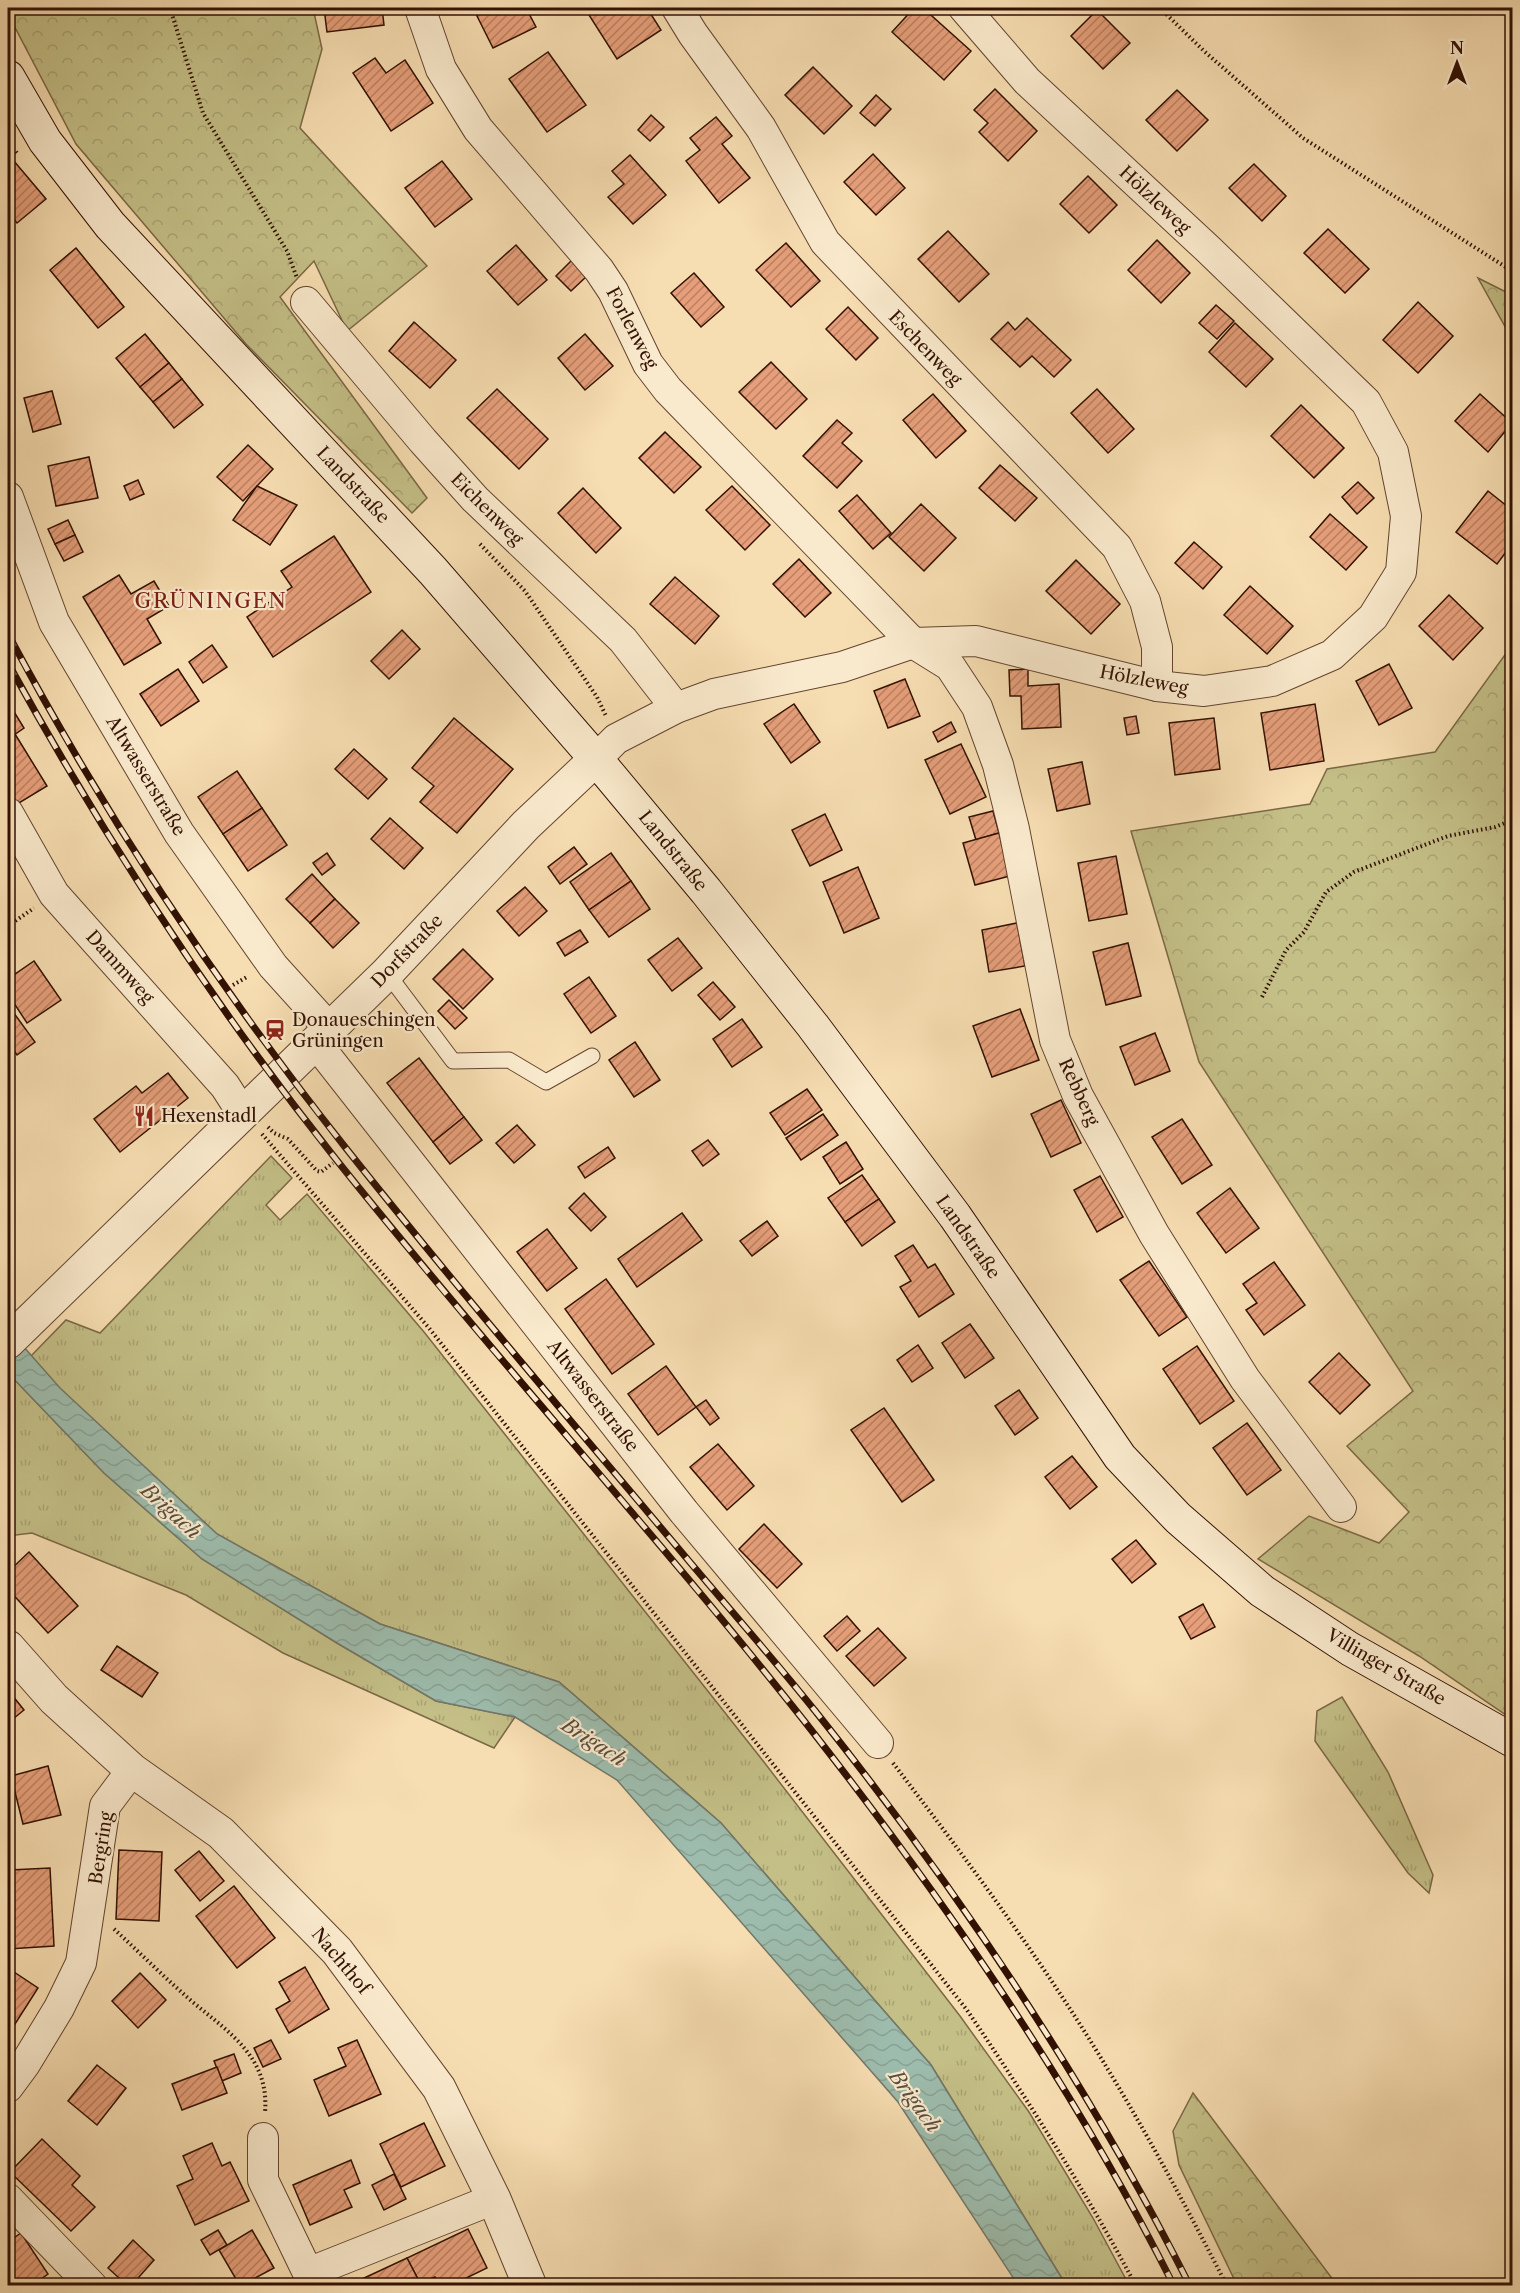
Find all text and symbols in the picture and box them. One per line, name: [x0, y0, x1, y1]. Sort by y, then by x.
north arrow: [1427, 33, 1487, 93]
text: N: [1450, 38, 1464, 58]
street label: Hölzleweg: [1115, 161, 1196, 239]
street label: Forlenweg: [601, 283, 663, 373]
street label: Eschenweg: [884, 306, 967, 390]
street label: Landstraße: [312, 442, 394, 528]
street label: Eichenweg: [446, 468, 528, 550]
district label: GRÜNINGEN: [135, 588, 287, 613]
street label: Hölzleweg: [1098, 661, 1191, 699]
street label: Altwasserstraße: [101, 711, 190, 840]
street label: Landstraße: [634, 806, 712, 896]
street label: Dorfstraße: [367, 910, 447, 992]
street label: Dammweg: [81, 926, 159, 1009]
place label: Donaueschingen Grüningen: [292, 1009, 436, 1052]
station icon: Donaueschingen Grüningen: [263, 1018, 287, 1042]
street label: Rebberg: [1054, 1055, 1104, 1130]
restaurant icon: Hexenstadl: [132, 1104, 156, 1128]
place label: Hexenstadl: [161, 1105, 257, 1127]
street label: Landstraße: [931, 1191, 1005, 1283]
street label: Altwasserstraße: [542, 1335, 644, 1456]
water label: Brigach: [135, 1477, 206, 1544]
street label: Villinger Straße: [1322, 1623, 1450, 1710]
water label: Brigach: [556, 1711, 631, 1772]
street label: Bergring: [84, 1809, 118, 1886]
street label: Nachthof: [307, 1923, 377, 2001]
water label: Brigach: [883, 2063, 946, 2137]

